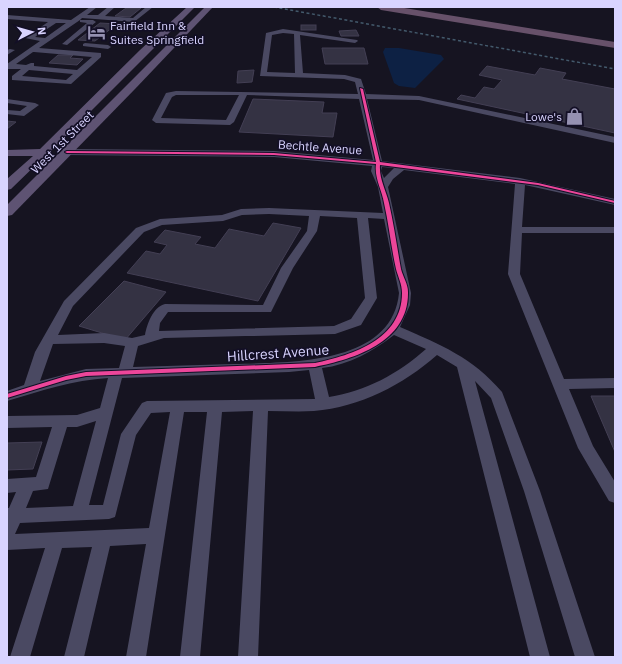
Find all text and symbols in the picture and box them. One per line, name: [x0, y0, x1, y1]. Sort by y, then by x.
north arrow: [12, 12, 52, 52]
place label: Fairfield Inn & Suites Springfield: [110, 18, 204, 47]
hotel icon: Fairfield Inn & Suites Springfield: [87, 22, 107, 42]
text: N: [35, 26, 49, 36]
shop icon: Lowe's: [565, 106, 585, 126]
street label: West 1st Street: [27, 107, 97, 177]
place label: Lowe's: [525, 109, 562, 124]
street label: Bechtle Avenue: [277, 137, 363, 157]
street label: Hillcrest Avenue: [226, 340, 330, 366]

